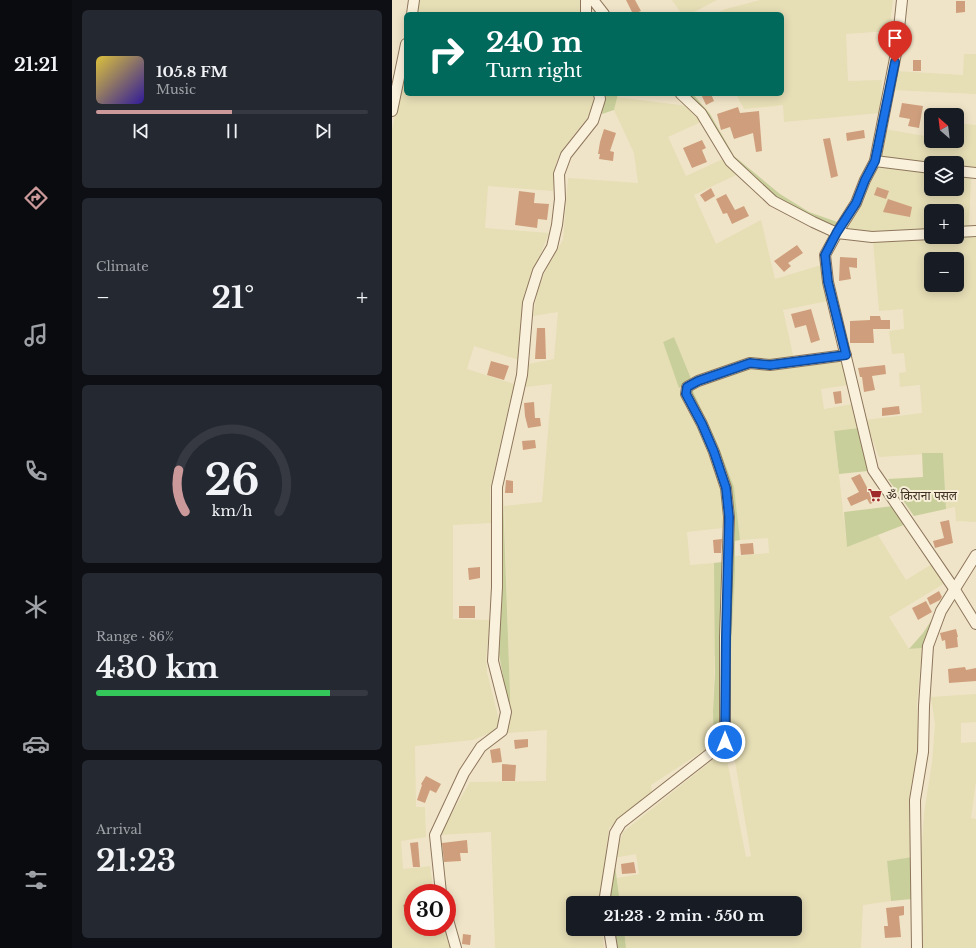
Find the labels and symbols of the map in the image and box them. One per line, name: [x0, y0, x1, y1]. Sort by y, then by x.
pin: [878, 21, 912, 62]
north arrow: [924, 108, 964, 148]
supermarket icon: ॐ किराना पसल: [867, 487, 883, 503]
place label: ॐ किराना पसल: [886, 488, 958, 503]
position arrow: [704, 721, 746, 763]
speed limit sign: 30: [404, 884, 456, 936]

